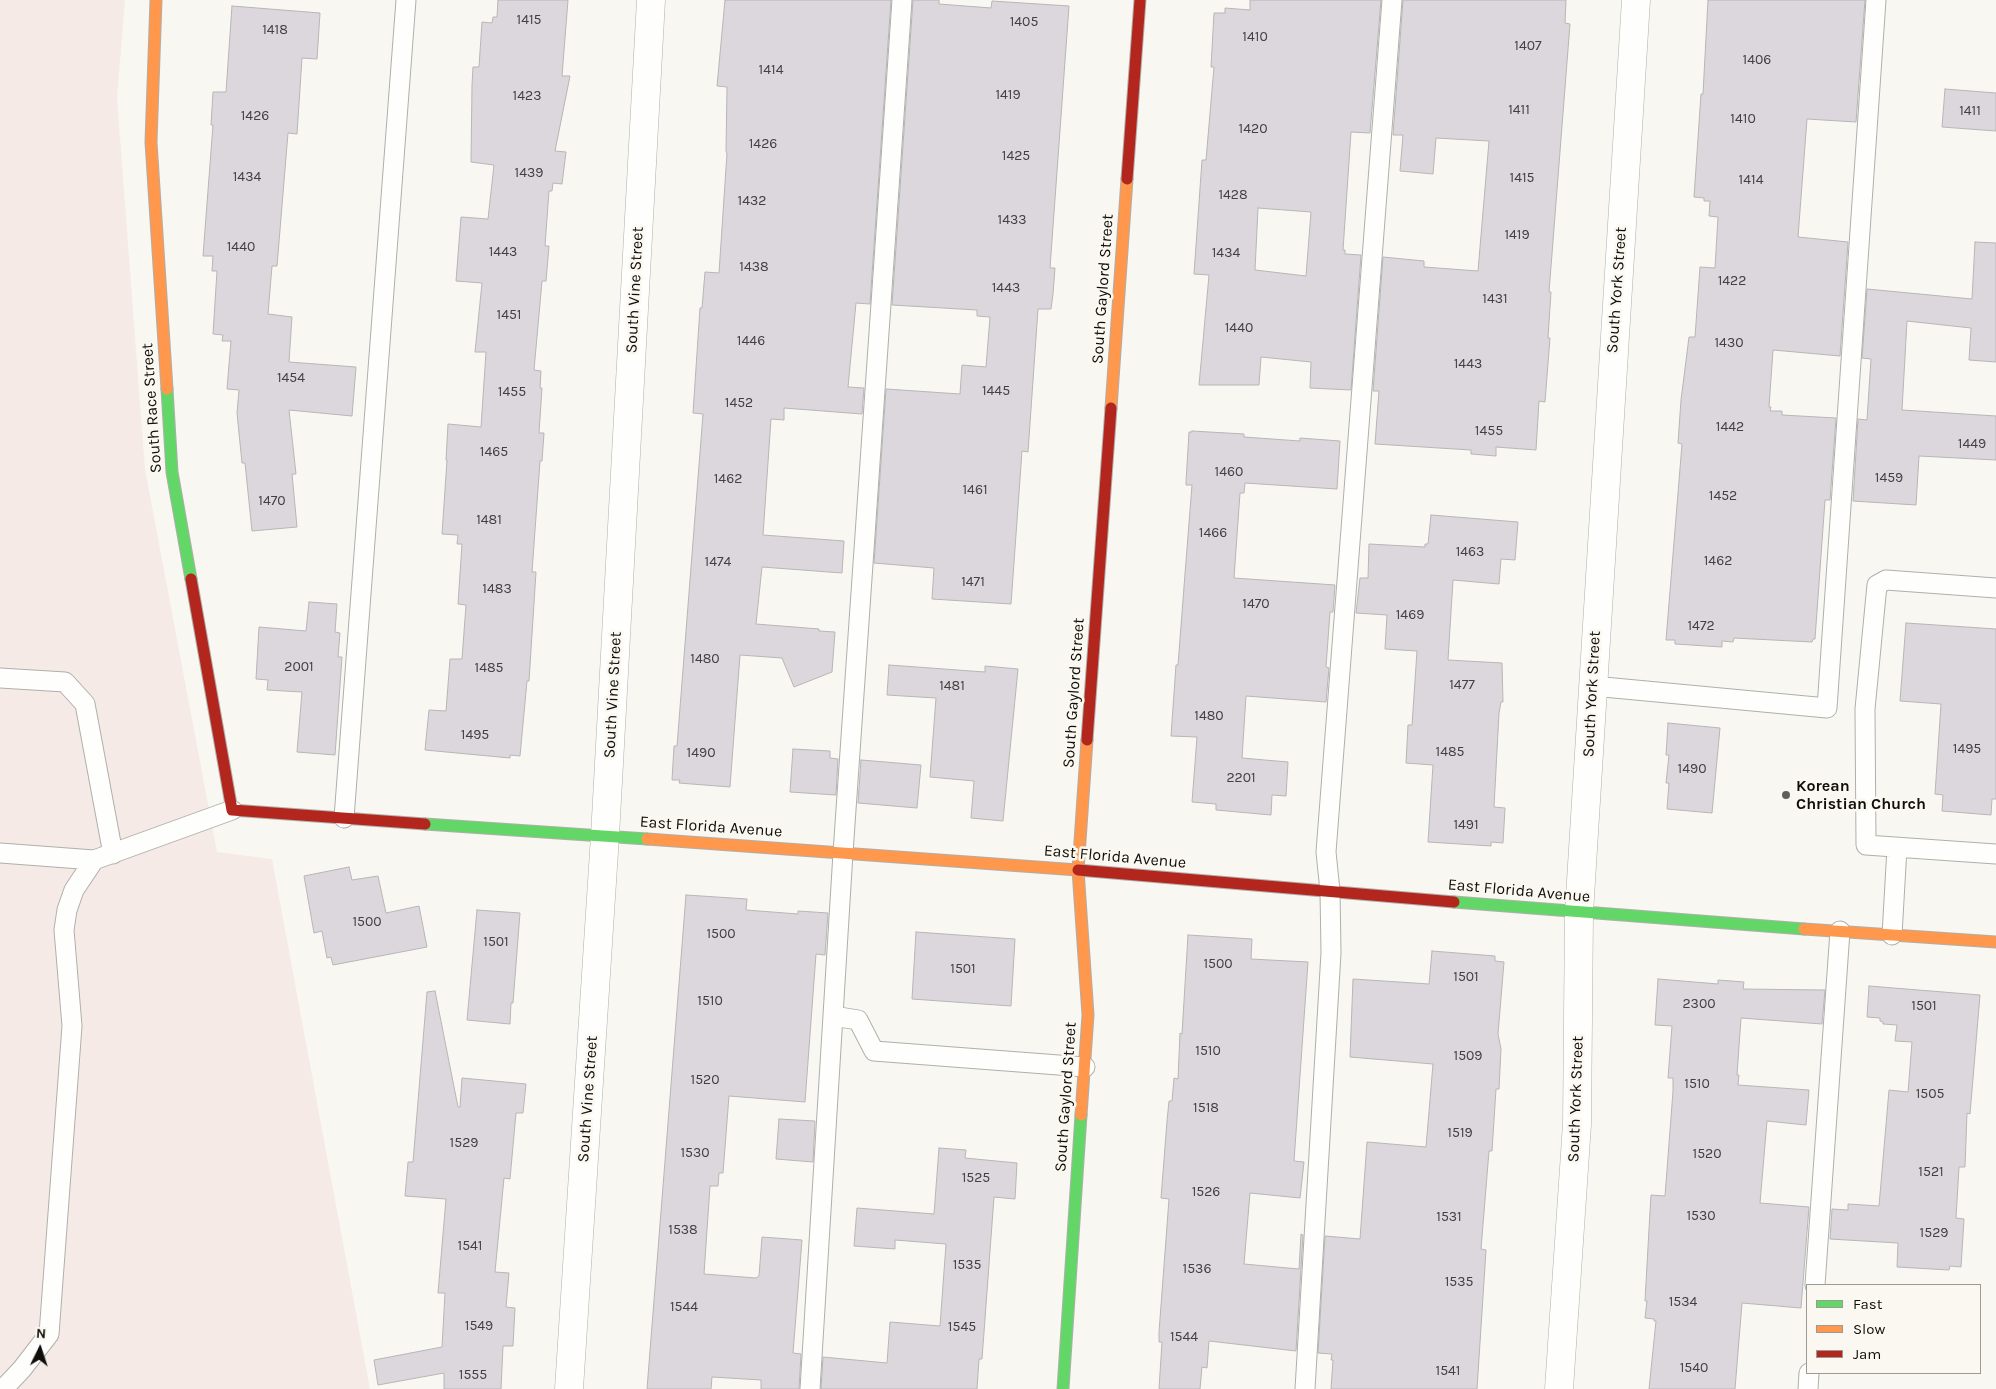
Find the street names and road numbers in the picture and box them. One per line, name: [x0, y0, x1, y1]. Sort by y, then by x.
street label: South Gaylord Street: [1088, 213, 1118, 365]
street label: South Vine Street: [622, 226, 648, 354]
street label: South York Street: [1603, 226, 1631, 354]
street label: South Race Street: [138, 342, 166, 474]
street label: South Gaylord Street: [1059, 617, 1089, 769]
street label: South York Street: [1579, 630, 1605, 758]
street label: South Vine Street: [600, 631, 626, 759]
street label: East Florida Avenue: [639, 812, 783, 842]
street label: East Florida Avenue: [1043, 841, 1187, 873]
street label: East Florida Avenue: [1447, 875, 1591, 907]
street label: South Gaylord Street: [1051, 1021, 1081, 1173]
street label: South Vine Street: [574, 1035, 602, 1163]
street label: South York Street: [1564, 1035, 1588, 1163]

